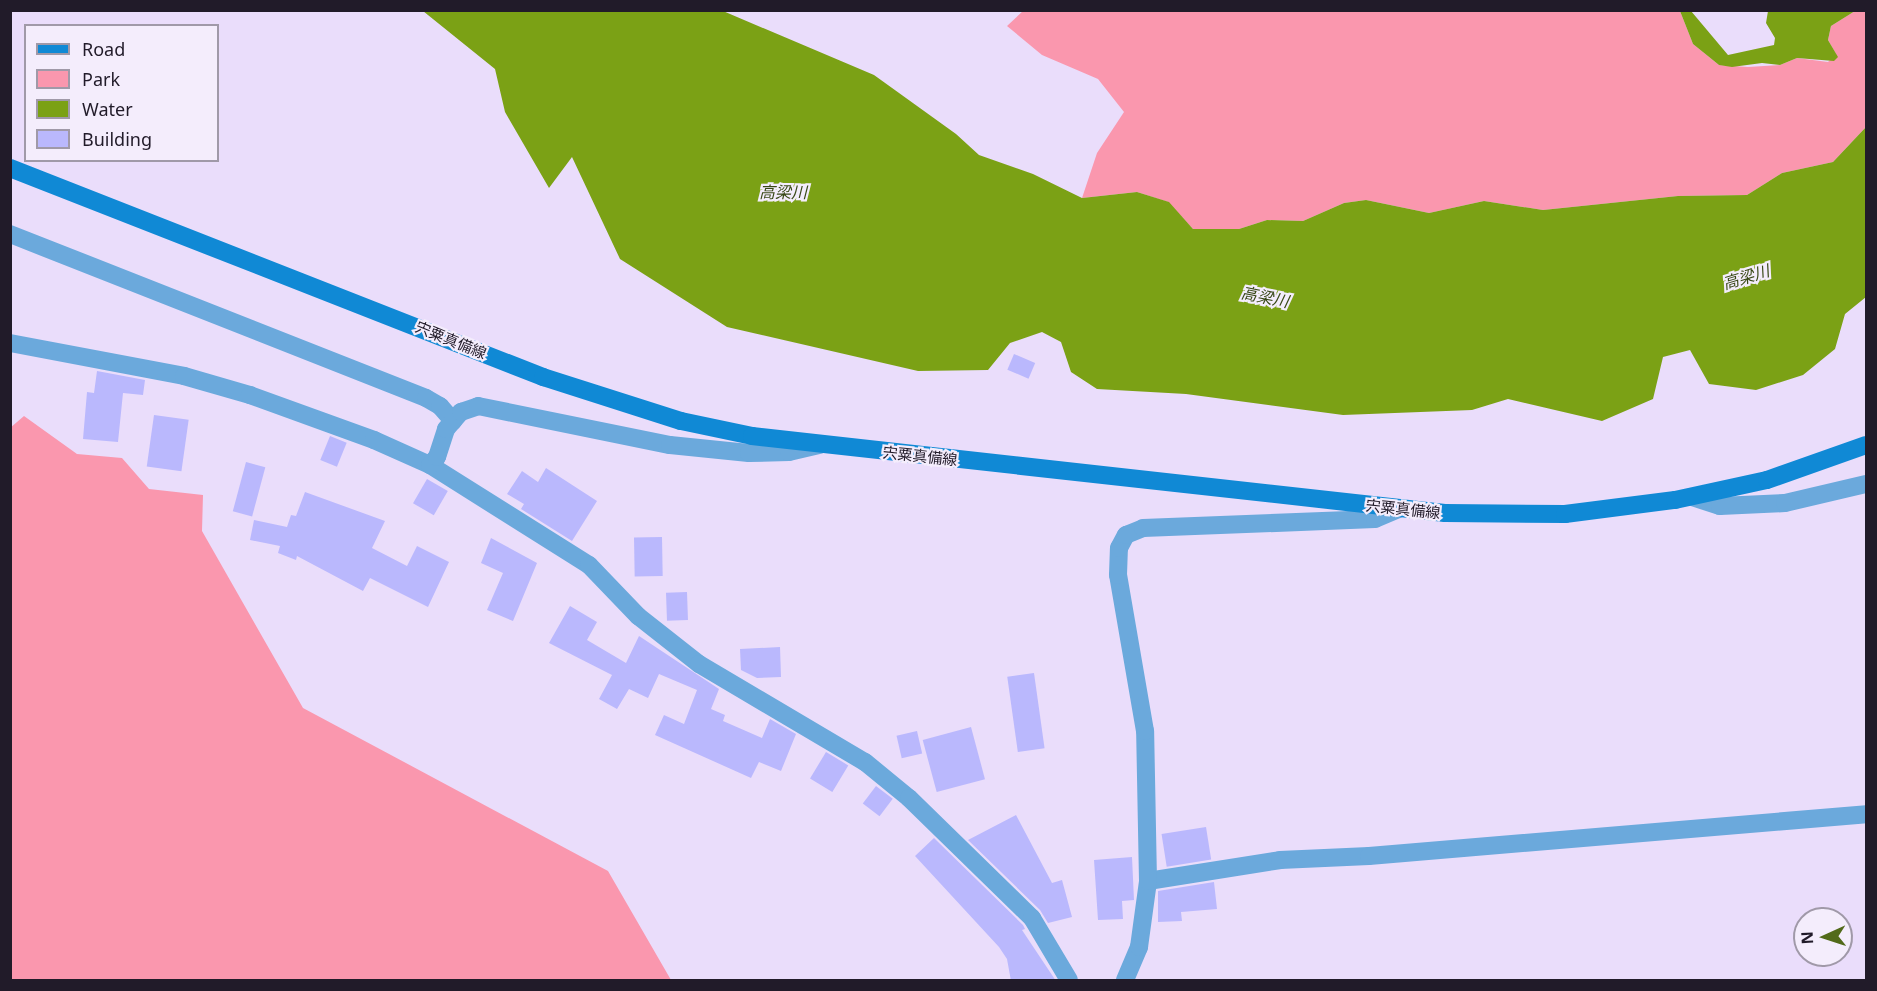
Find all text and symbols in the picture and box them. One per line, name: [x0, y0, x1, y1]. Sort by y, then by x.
legend: [24, 24, 219, 162]
text: Road: [82, 37, 125, 61]
text: Park: [82, 67, 120, 91]
text: Water: [82, 97, 133, 121]
text: Building: [82, 127, 152, 151]
water label: 高梁川: [759, 182, 807, 202]
water label: 高梁川: [1720, 261, 1772, 293]
water label: 高梁川: [1240, 283, 1290, 311]
street label: 宍粟真備線: [413, 318, 489, 362]
street label: 宍粟真備線: [882, 443, 958, 469]
street label: 宍粟真備線: [1365, 496, 1441, 522]
north arrow: [1793, 907, 1853, 967]
text: N: [1796, 931, 1818, 945]

